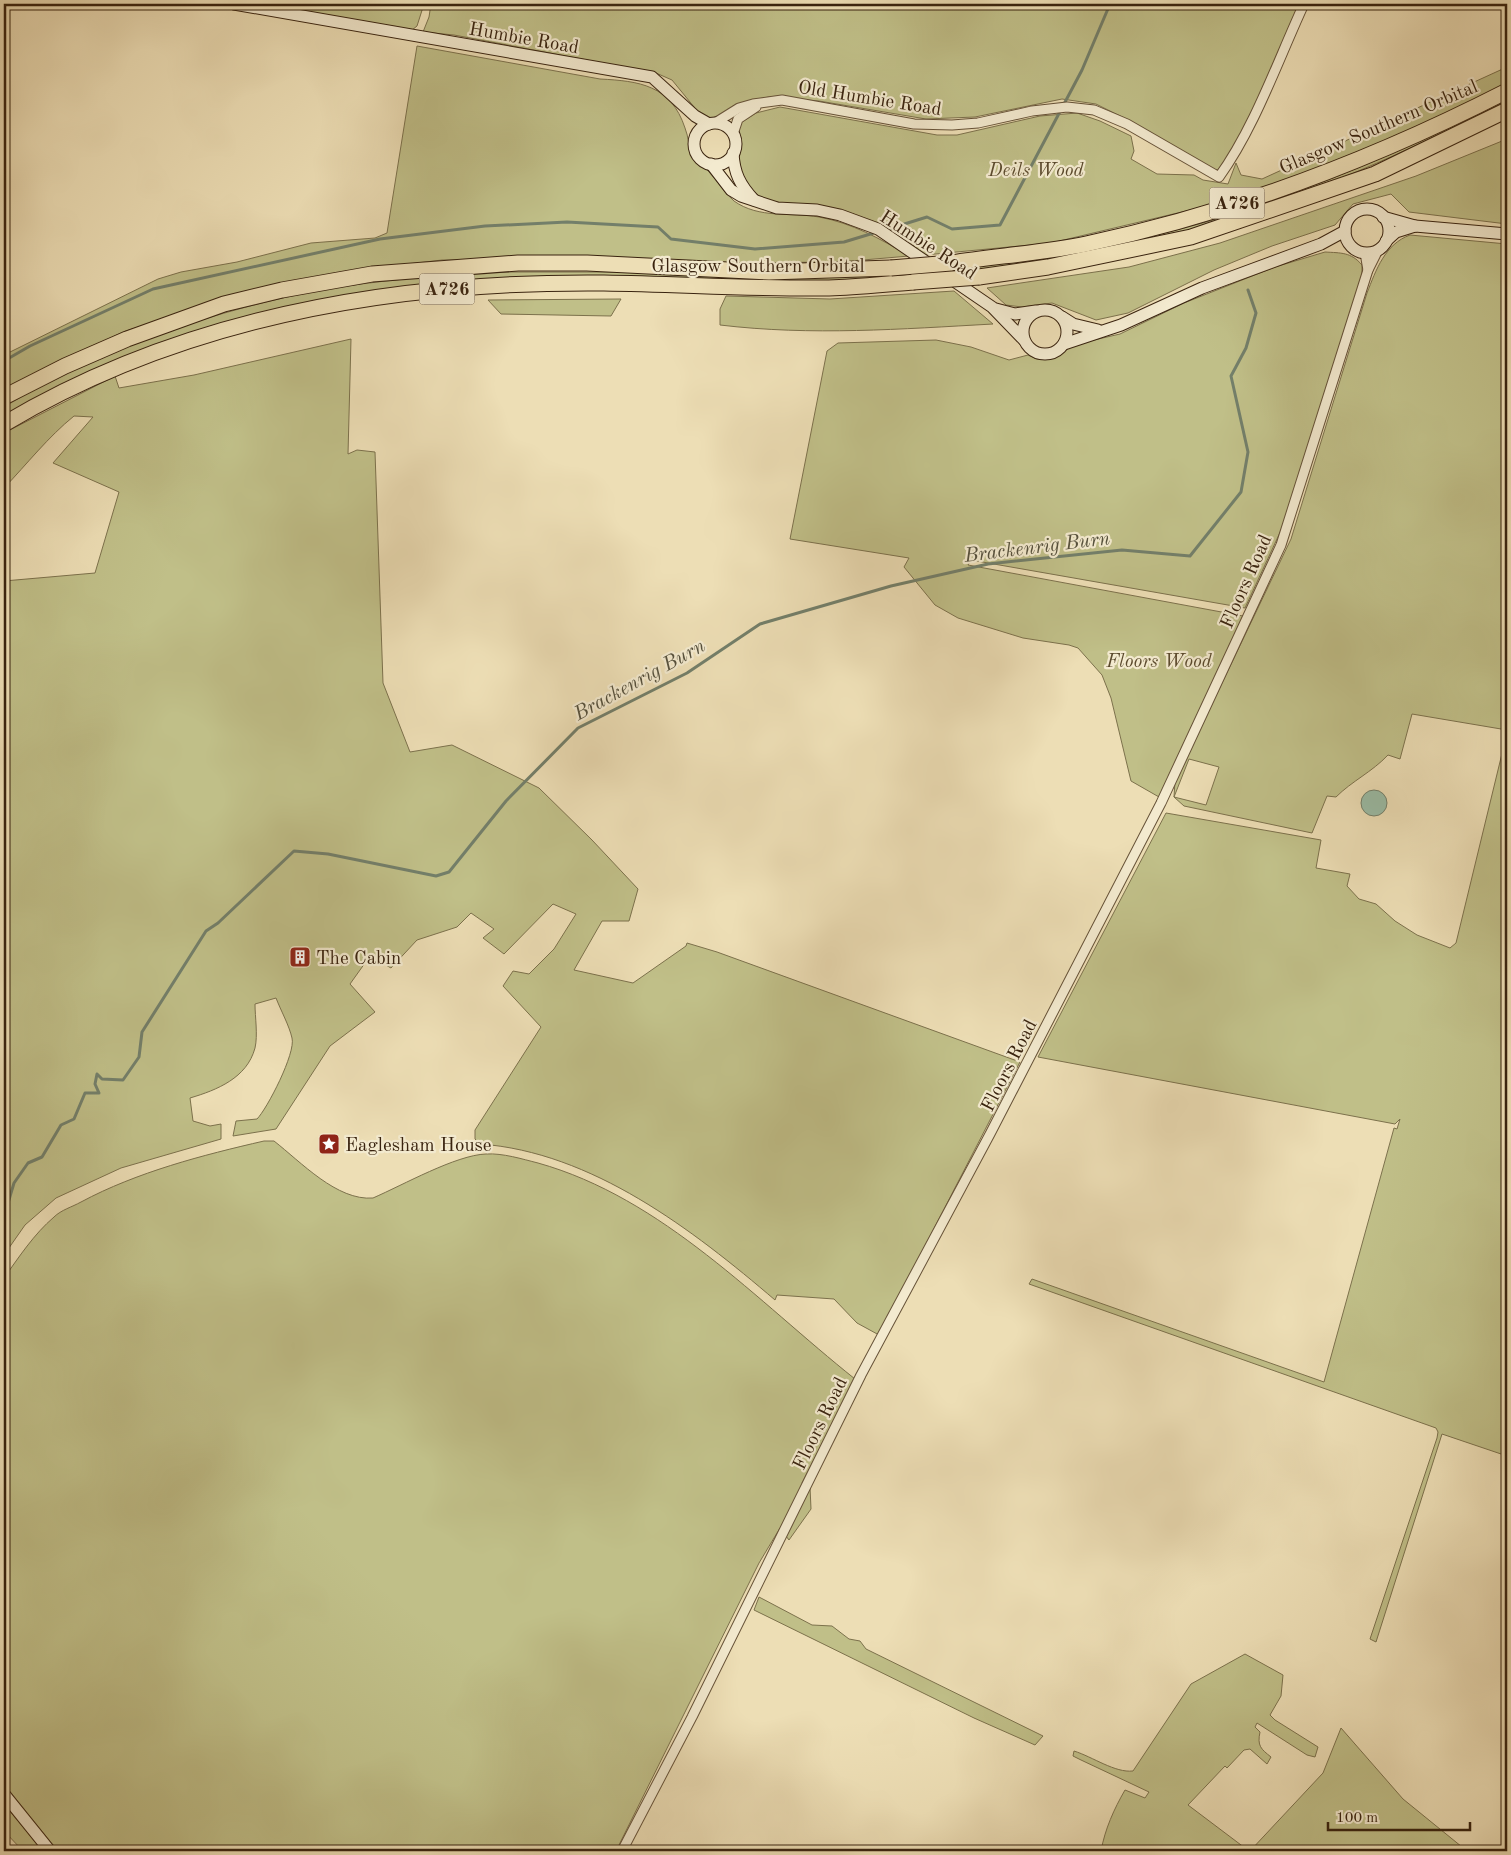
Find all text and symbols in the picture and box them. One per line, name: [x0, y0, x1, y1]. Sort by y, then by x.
street label: Humbie Road: [467, 20, 580, 59]
street label: Glasgow Southern Orbital: [1277, 78, 1481, 179]
street label: Old Humbie Road: [796, 79, 943, 120]
park label: Deils Wood: [987, 162, 1085, 181]
road number: A726: [1210, 188, 1264, 218]
street label: Humbie Road: [876, 208, 980, 284]
street label: Glasgow Southern Orbital: [651, 258, 865, 277]
road number: A726: [420, 274, 474, 304]
water label: Brackenrig Burn: [962, 529, 1111, 567]
street label: Floors Road: [1218, 532, 1276, 632]
water label: Brackenrig Burn: [570, 636, 709, 726]
park label: Floors Wood: [1105, 653, 1213, 672]
building icon: The Cabin: [288, 945, 312, 969]
place label: The Cabin: [316, 950, 401, 969]
street label: Floors Road: [979, 1017, 1042, 1115]
place icon: Eaglesham House: [317, 1132, 341, 1156]
place label: Eaglesham House: [345, 1137, 492, 1156]
street label: Floors Road: [791, 1375, 852, 1473]
scale bar: [1328, 1800, 1471, 1832]
text: 100 m: [1336, 1811, 1378, 1826]

